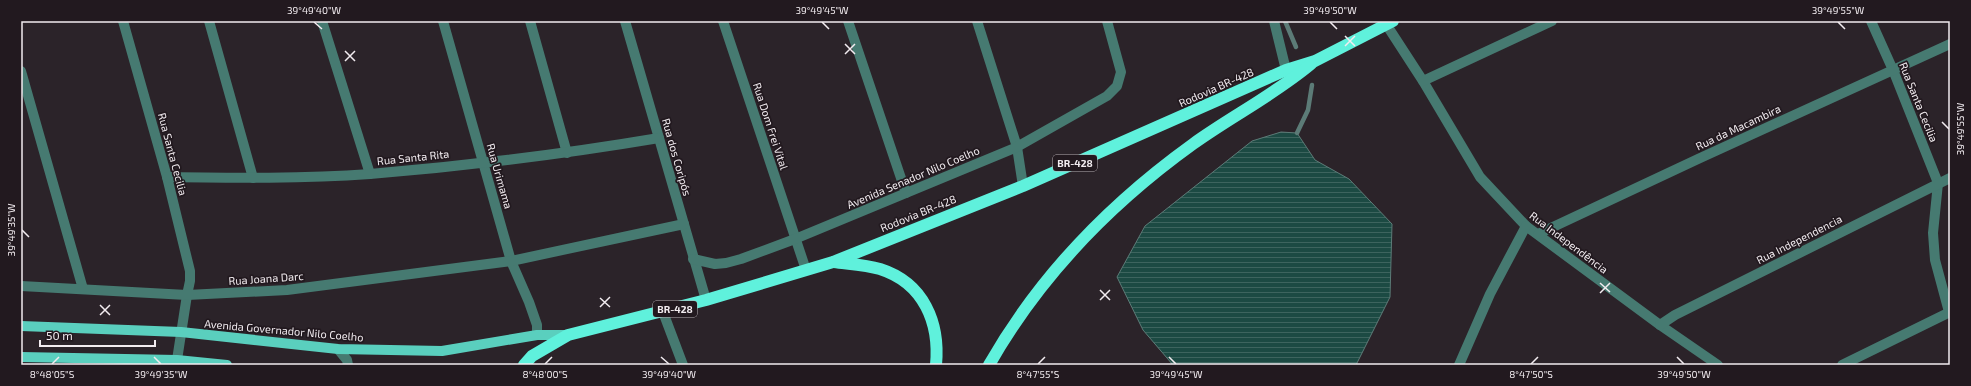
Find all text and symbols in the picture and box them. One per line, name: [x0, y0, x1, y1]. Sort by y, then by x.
text: 39°49'40"W: [287, 4, 341, 16]
text: 39°49'45"W: [795, 4, 849, 16]
text: 39°49'50"W: [1303, 4, 1357, 16]
text: 39°49'55"W: [1812, 4, 1865, 16]
street label: Rua Santa Cecilia: [1897, 60, 1941, 144]
street label: Rodovia BR-428: [1176, 65, 1256, 109]
street label: Rua Dom Frei Vital: [751, 81, 791, 172]
street label: Rua da Macambira: [1693, 102, 1783, 152]
text: 39°49'55"W: [1954, 102, 1966, 155]
street label: Rua Santa Cecilia: [156, 111, 190, 197]
street label: Rua dos Coripós: [660, 117, 694, 198]
street label: Rua Urimama: [484, 142, 516, 210]
street label: Avenida Senador Nilo Coelho: [845, 143, 981, 211]
street label: Rua Santa Rita: [376, 147, 450, 167]
road number: BR-428: [1053, 155, 1097, 171]
street label: Rodovia BR-428: [878, 192, 958, 234]
text: 39°49'35"W: [5, 203, 17, 256]
street label: Rua Independência: [1527, 208, 1611, 276]
street label: Rua Independencia: [1754, 212, 1844, 266]
street label: Rua Joana Darc: [228, 269, 304, 287]
road number: BR-428: [653, 301, 697, 317]
street label: Avenida Governador Nilo Coelho: [204, 317, 364, 343]
scale bar: [40, 322, 155, 348]
text: 50 m: [46, 328, 73, 342]
text: 8°48'05"S: [30, 368, 75, 380]
text: 39°49'35"W: [135, 368, 188, 380]
text: 8°48'00"S: [522, 368, 568, 380]
text: 39°49'40"W: [642, 368, 696, 380]
text: 8°47'55"S: [1017, 368, 1060, 380]
text: 39°49'45"W: [1149, 368, 1203, 380]
text: 8°47'50"S: [1509, 368, 1553, 380]
text: 39°49'50"W: [1657, 368, 1711, 380]

